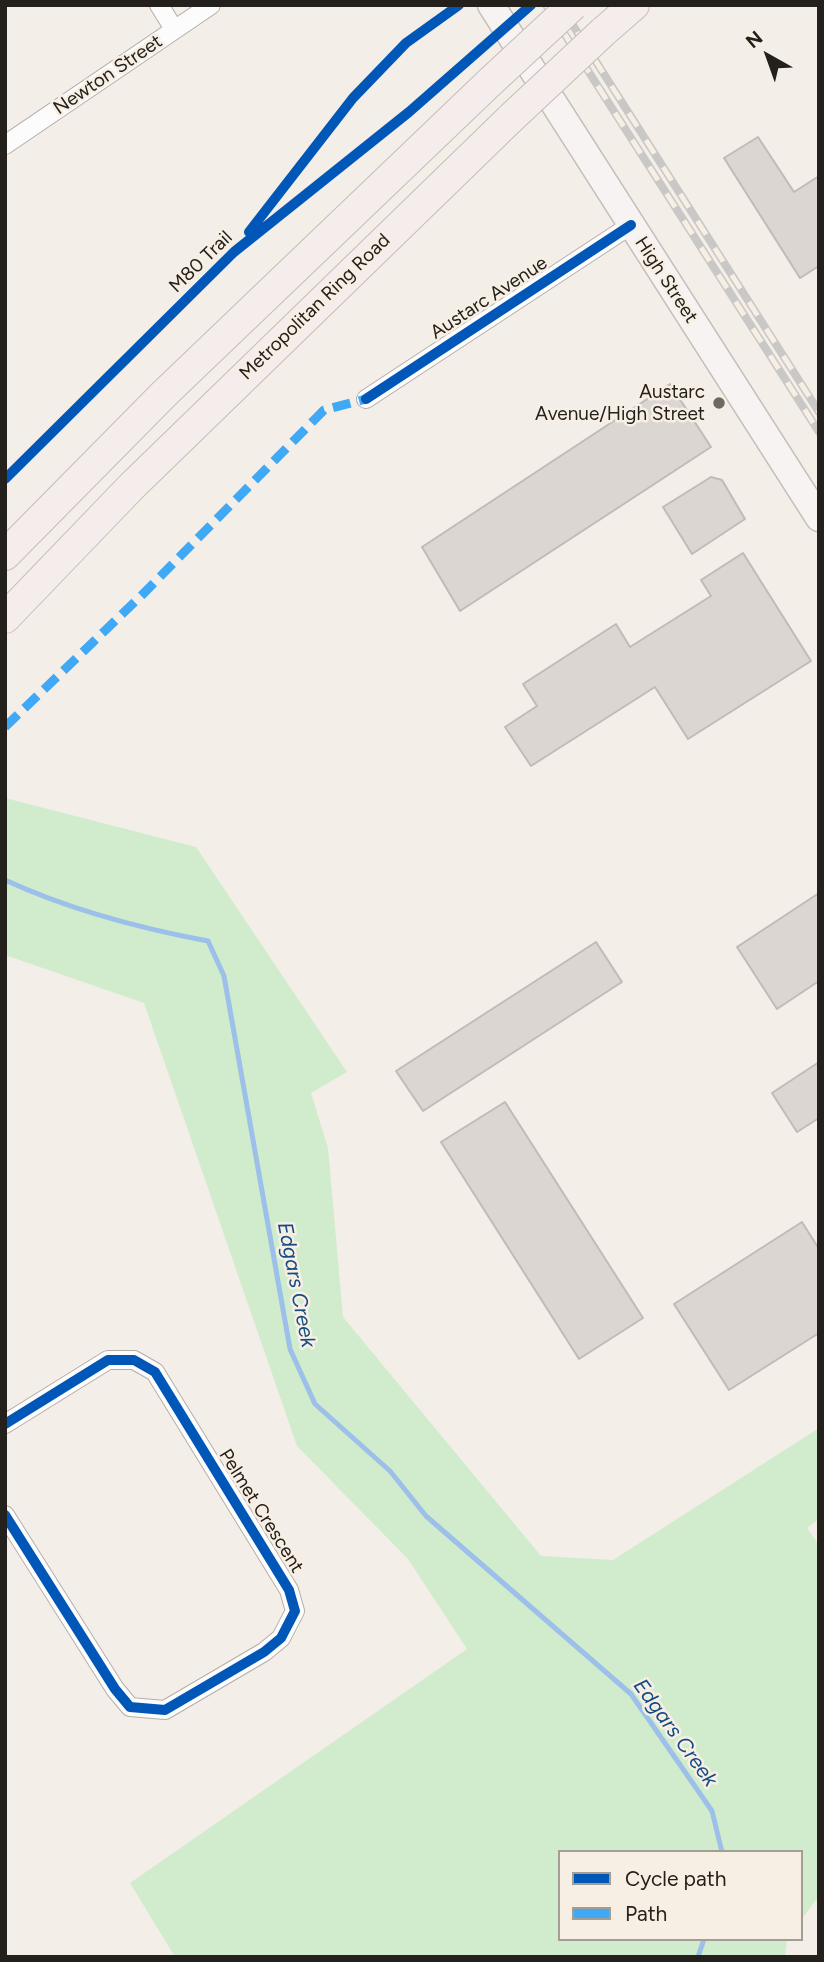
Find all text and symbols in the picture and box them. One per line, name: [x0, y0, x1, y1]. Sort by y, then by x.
north arrow: [733, 21, 803, 91]
text: N: [741, 26, 767, 53]
street label: Newton Street: [49, 30, 167, 120]
street label: M80 Trail: [165, 226, 237, 298]
street label: Metropolitan Ring Road: [235, 229, 395, 385]
street label: High Street: [630, 233, 702, 327]
street label: Austarc Avenue: [426, 252, 552, 344]
place label: Austarc Avenue/High Street: [535, 381, 705, 425]
marker: Austarc Avenue/High Street: [711, 395, 727, 411]
water label: Edgars Creek: [272, 1220, 320, 1350]
street label: Pelmet Crescent: [214, 1445, 308, 1577]
water label: Edgars Creek: [627, 1674, 723, 1792]
legend: [558, 1850, 803, 1941]
text: Cycle path: [625, 1866, 726, 1891]
text: Path: [625, 1901, 667, 1926]

